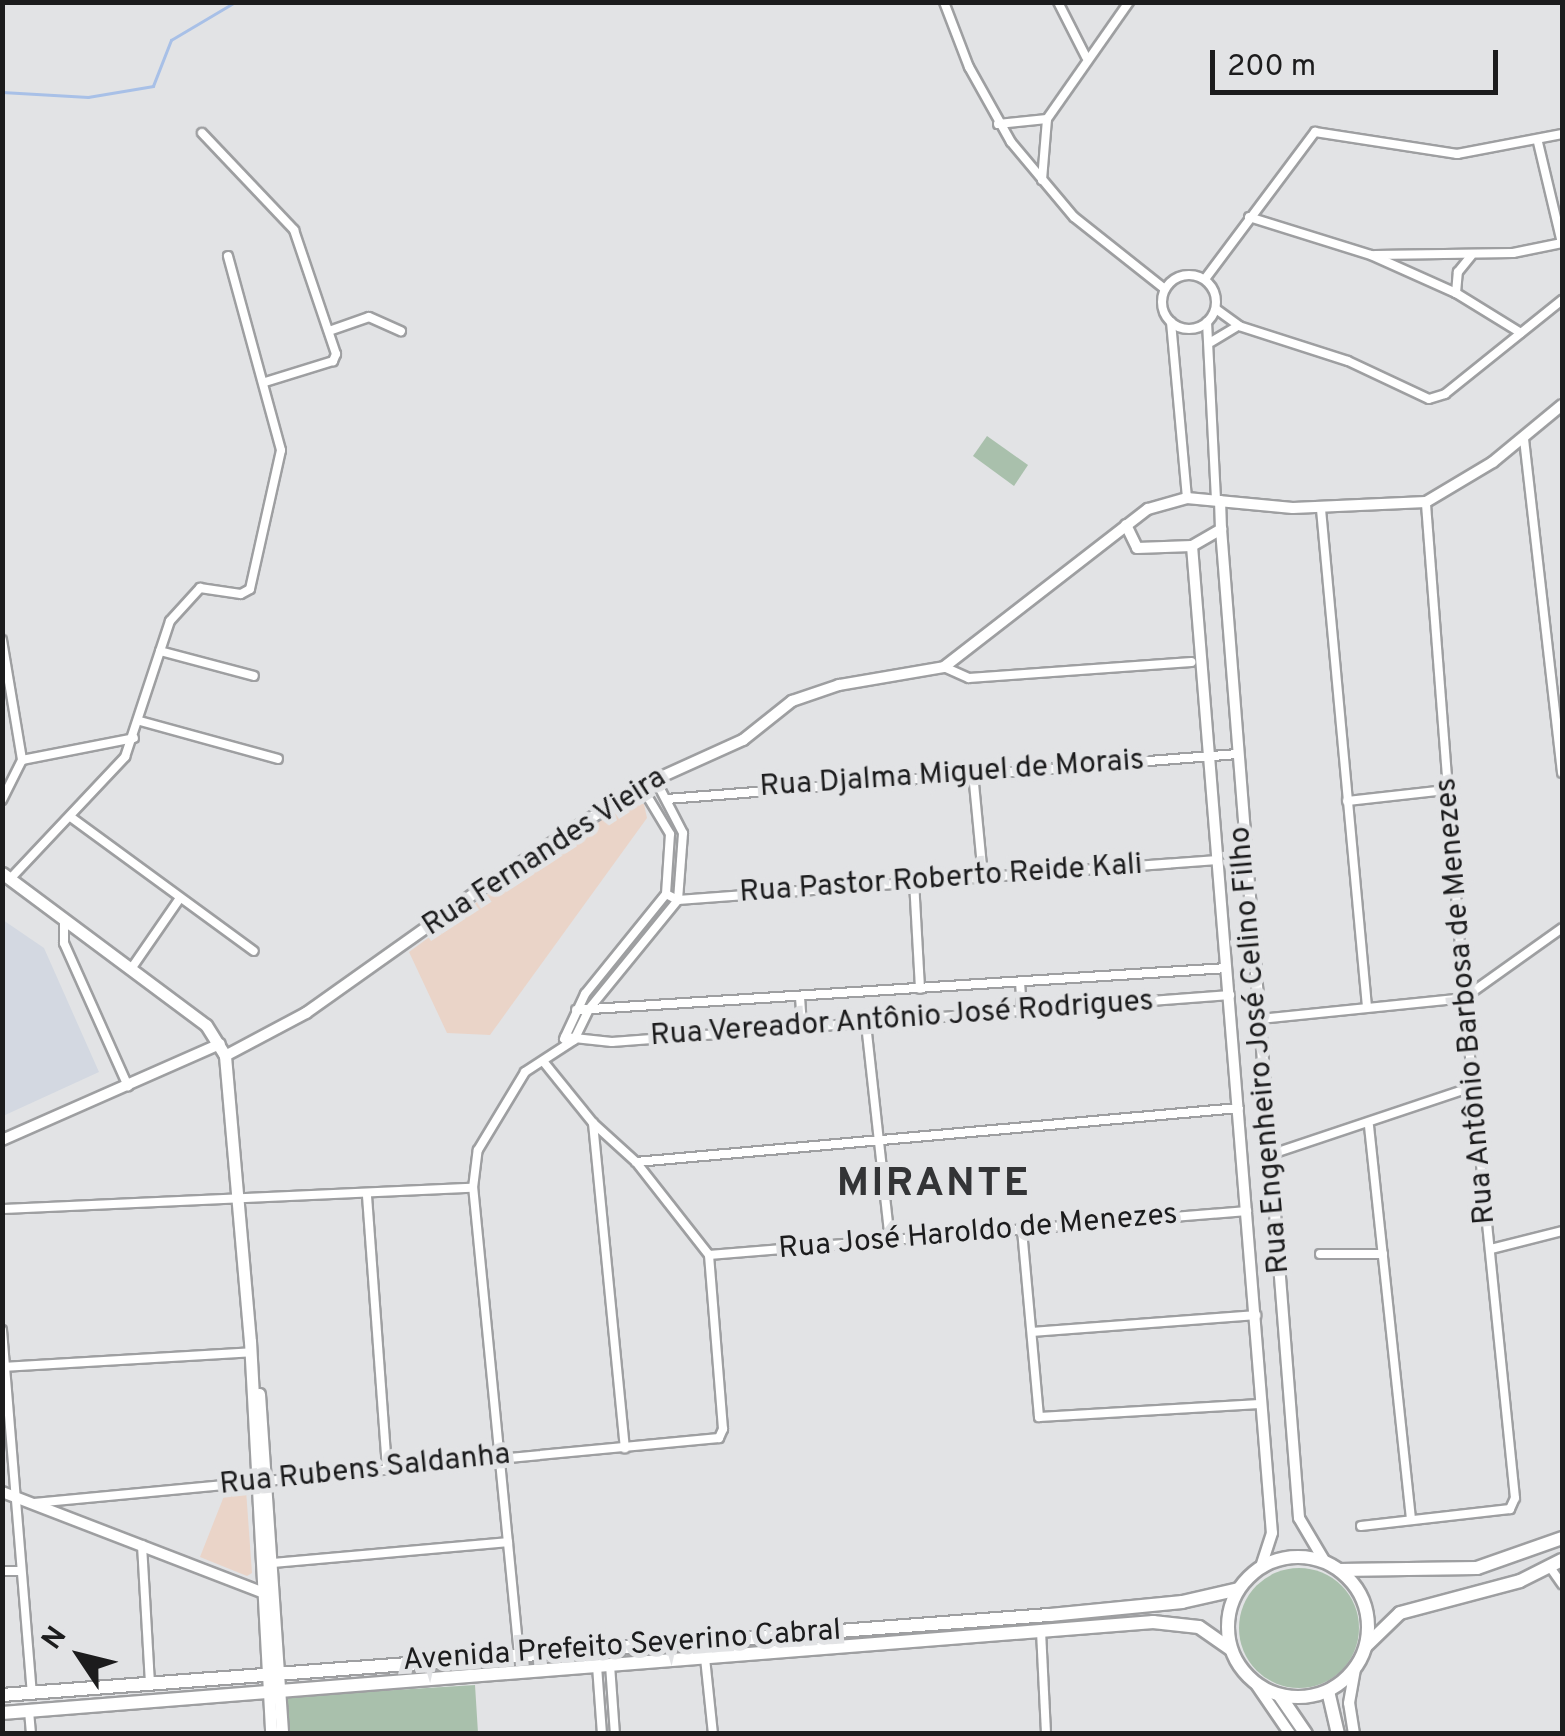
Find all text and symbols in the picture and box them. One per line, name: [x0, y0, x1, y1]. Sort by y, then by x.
scale bar: [1215, 30, 1502, 92]
text: 200 m: [1227, 49, 1316, 86]
street label: Rua Djalma Miguel de Morais: [759, 744, 1145, 806]
street label: Rua Fernandes Vieira: [416, 761, 674, 945]
street label: Rua Antônio Barbosa de Menezes: [1429, 776, 1505, 1226]
street label: Rua Engenheiro José Celino Filho: [1224, 825, 1298, 1275]
street label: Rua Pastor Roberto Reide Kali: [738, 848, 1144, 912]
street label: Rua Vereador Antônio José Rodrigues: [648, 984, 1156, 1056]
district label: MIRANTE: [837, 1161, 1031, 1209]
street label: Rua José Haroldo de Menezes: [777, 1198, 1179, 1268]
street label: Rua Rubens Saldanha: [218, 1438, 512, 1504]
north arrow: [30, 1606, 130, 1706]
street label: Avenida Prefeito Severino Cabral: [402, 1614, 842, 1680]
text: N: [35, 1620, 76, 1657]

